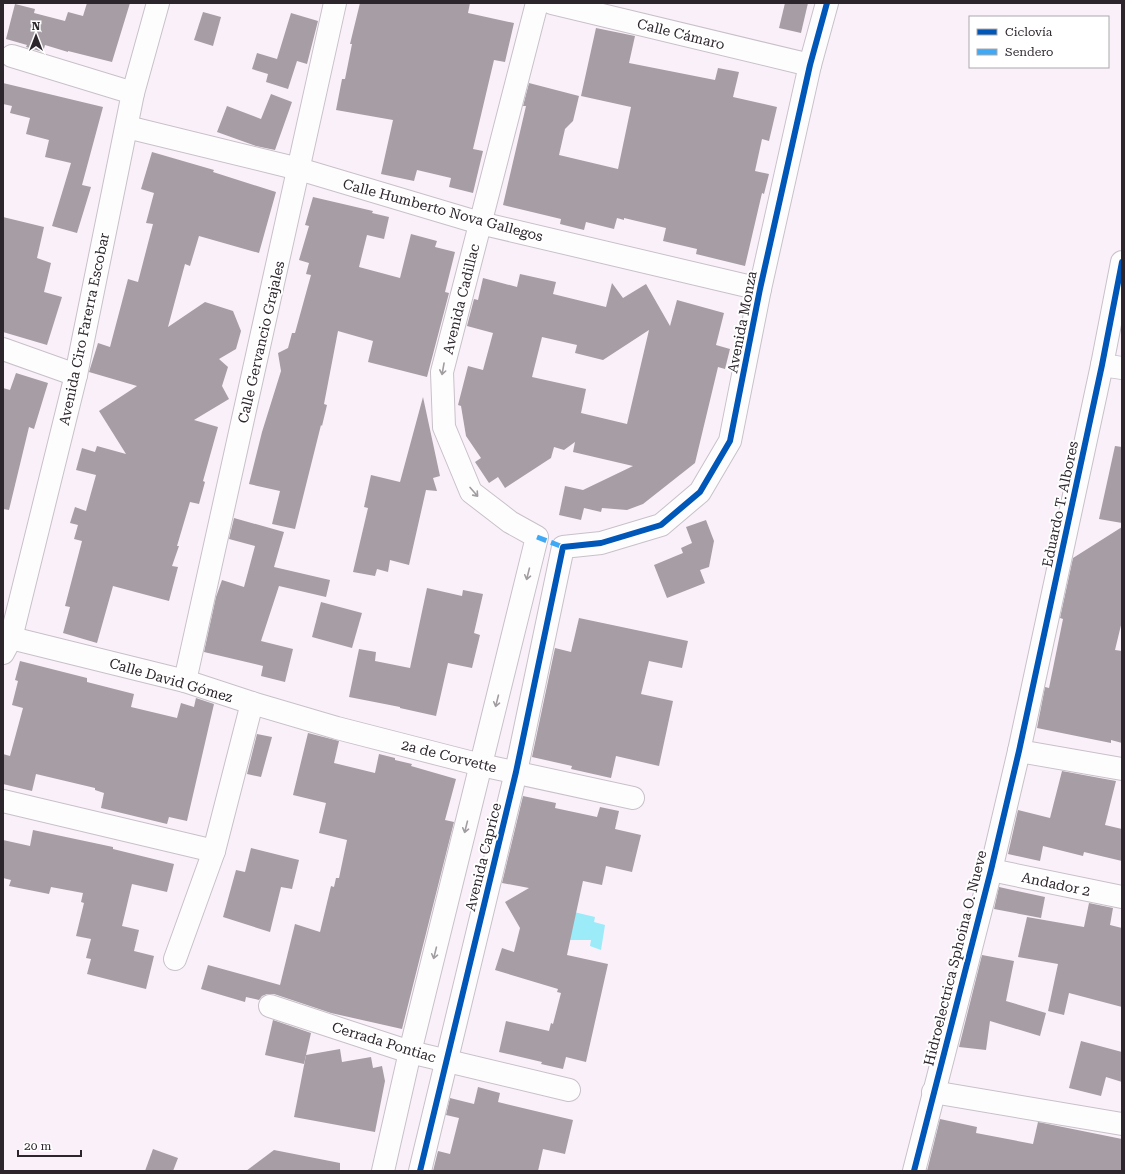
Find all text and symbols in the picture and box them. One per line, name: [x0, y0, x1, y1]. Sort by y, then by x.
street label: Calle Cámaro: [636, 15, 726, 53]
north arrow: [16, 16, 56, 56]
legend: [969, 16, 1109, 68]
text: N: [32, 20, 41, 33]
text: Ciclovía: [1005, 25, 1053, 39]
text: Sendero: [1005, 45, 1053, 59]
street label: Calle Humberto Nova Gallegos: [341, 176, 545, 245]
street label: Avenida Ciro Farerra Escobar: [56, 231, 112, 427]
street label: Avenida Cadillac: [440, 242, 483, 356]
street label: Calle Gervancio Grajales: [235, 259, 288, 425]
street label: Avenida Monza: [724, 269, 760, 374]
one-way arrow: [439, 363, 447, 376]
street label: Eduardo T. Albores: [1039, 439, 1081, 569]
one-way arrow: [469, 487, 478, 497]
one-way arrow: [524, 568, 531, 581]
street label: Calle David Gómez: [108, 655, 235, 705]
one-way arrow: [493, 694, 500, 707]
street label: 2a de Corvette: [400, 736, 499, 776]
street label: Avenida Caprice: [462, 801, 504, 913]
one-way arrow: [462, 820, 469, 833]
street label: Hidroelectrica Sphoina O. Nueve: [920, 848, 990, 1067]
street label: Andador 2: [1020, 869, 1092, 899]
one-way arrow: [430, 946, 438, 959]
street label: Cerrada Pontiac: [330, 1019, 438, 1065]
scale bar: [18, 1132, 81, 1158]
text: 20 m: [24, 1139, 51, 1153]

